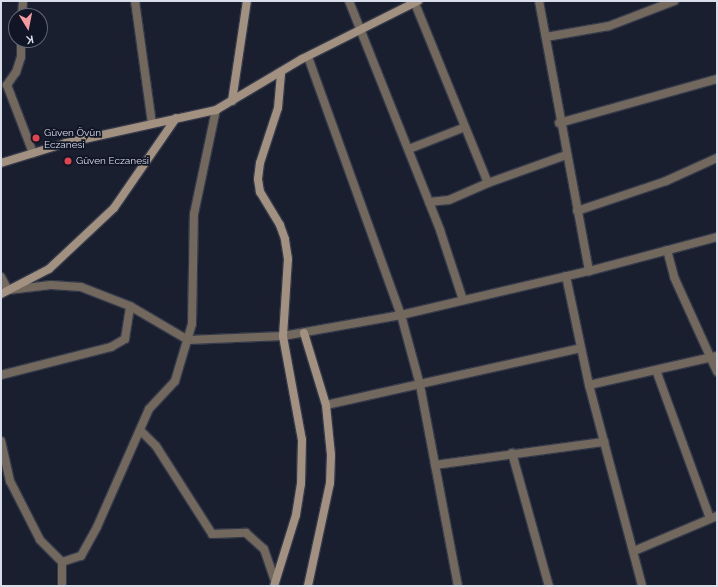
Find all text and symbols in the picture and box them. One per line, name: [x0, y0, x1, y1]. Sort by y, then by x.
north arrow: [8, 8, 48, 48]
text: K: [25, 32, 35, 46]
place label: Güven Övün Eczanesi: [44, 126, 101, 150]
marker: Güven Övün Eczanesi: [31, 133, 41, 143]
place label: Güven Eczanesi: [76, 155, 149, 167]
marker: Güven Eczanesi: [63, 156, 73, 166]

